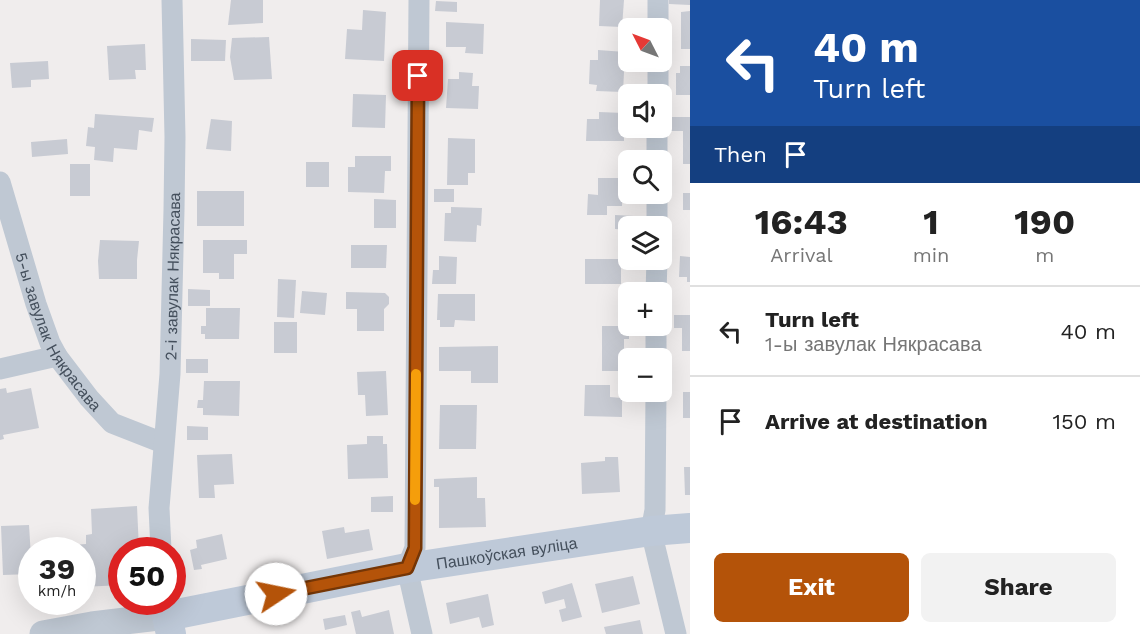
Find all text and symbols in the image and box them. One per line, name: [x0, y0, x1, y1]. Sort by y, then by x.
north arrow: [618, 18, 672, 72]
map controls: [618, 18, 672, 402]
text: 40 m: [813, 23, 919, 72]
icon: left: [714, 24, 792, 102]
pin: [392, 50, 443, 101]
icon: arrive: [401, 59, 434, 92]
text: Turn left: [813, 73, 925, 105]
button: sound: [618, 84, 672, 138]
icon: arrive: [779, 138, 812, 171]
text: Then: [714, 142, 767, 167]
button: search: [618, 150, 672, 204]
street label: 2-і завулак Някрасава: [161, 192, 184, 361]
text: 16:43: [755, 201, 848, 243]
text: 1: [923, 201, 939, 243]
text: 190: [1014, 201, 1075, 243]
button: layers: [618, 216, 672, 270]
text: Arrival: [770, 243, 833, 267]
text: min: [913, 243, 950, 267]
text: m: [1035, 243, 1054, 267]
street label: 5-ы завулак Някрасава: [12, 250, 106, 415]
button: +: [618, 282, 672, 336]
text: Turn left: [765, 307, 859, 332]
icon: left: [714, 315, 747, 348]
text: 40 m: [1060, 319, 1116, 344]
text: 1-ы завулак Някрасава: [765, 332, 982, 356]
button: −: [618, 348, 672, 402]
icon: arrive: [714, 405, 747, 438]
text: Arrive at destination: [765, 409, 988, 434]
text: 150 m: [1052, 409, 1116, 434]
street label: Пашкоўская вуліца: [435, 533, 579, 573]
speed limit sign: 50: [108, 537, 186, 615]
text: 39: [39, 551, 75, 586]
button: Exit: [714, 553, 909, 622]
button: Share: [921, 553, 1116, 622]
position arrow: [244, 562, 308, 626]
text: km/h: [38, 582, 76, 600]

